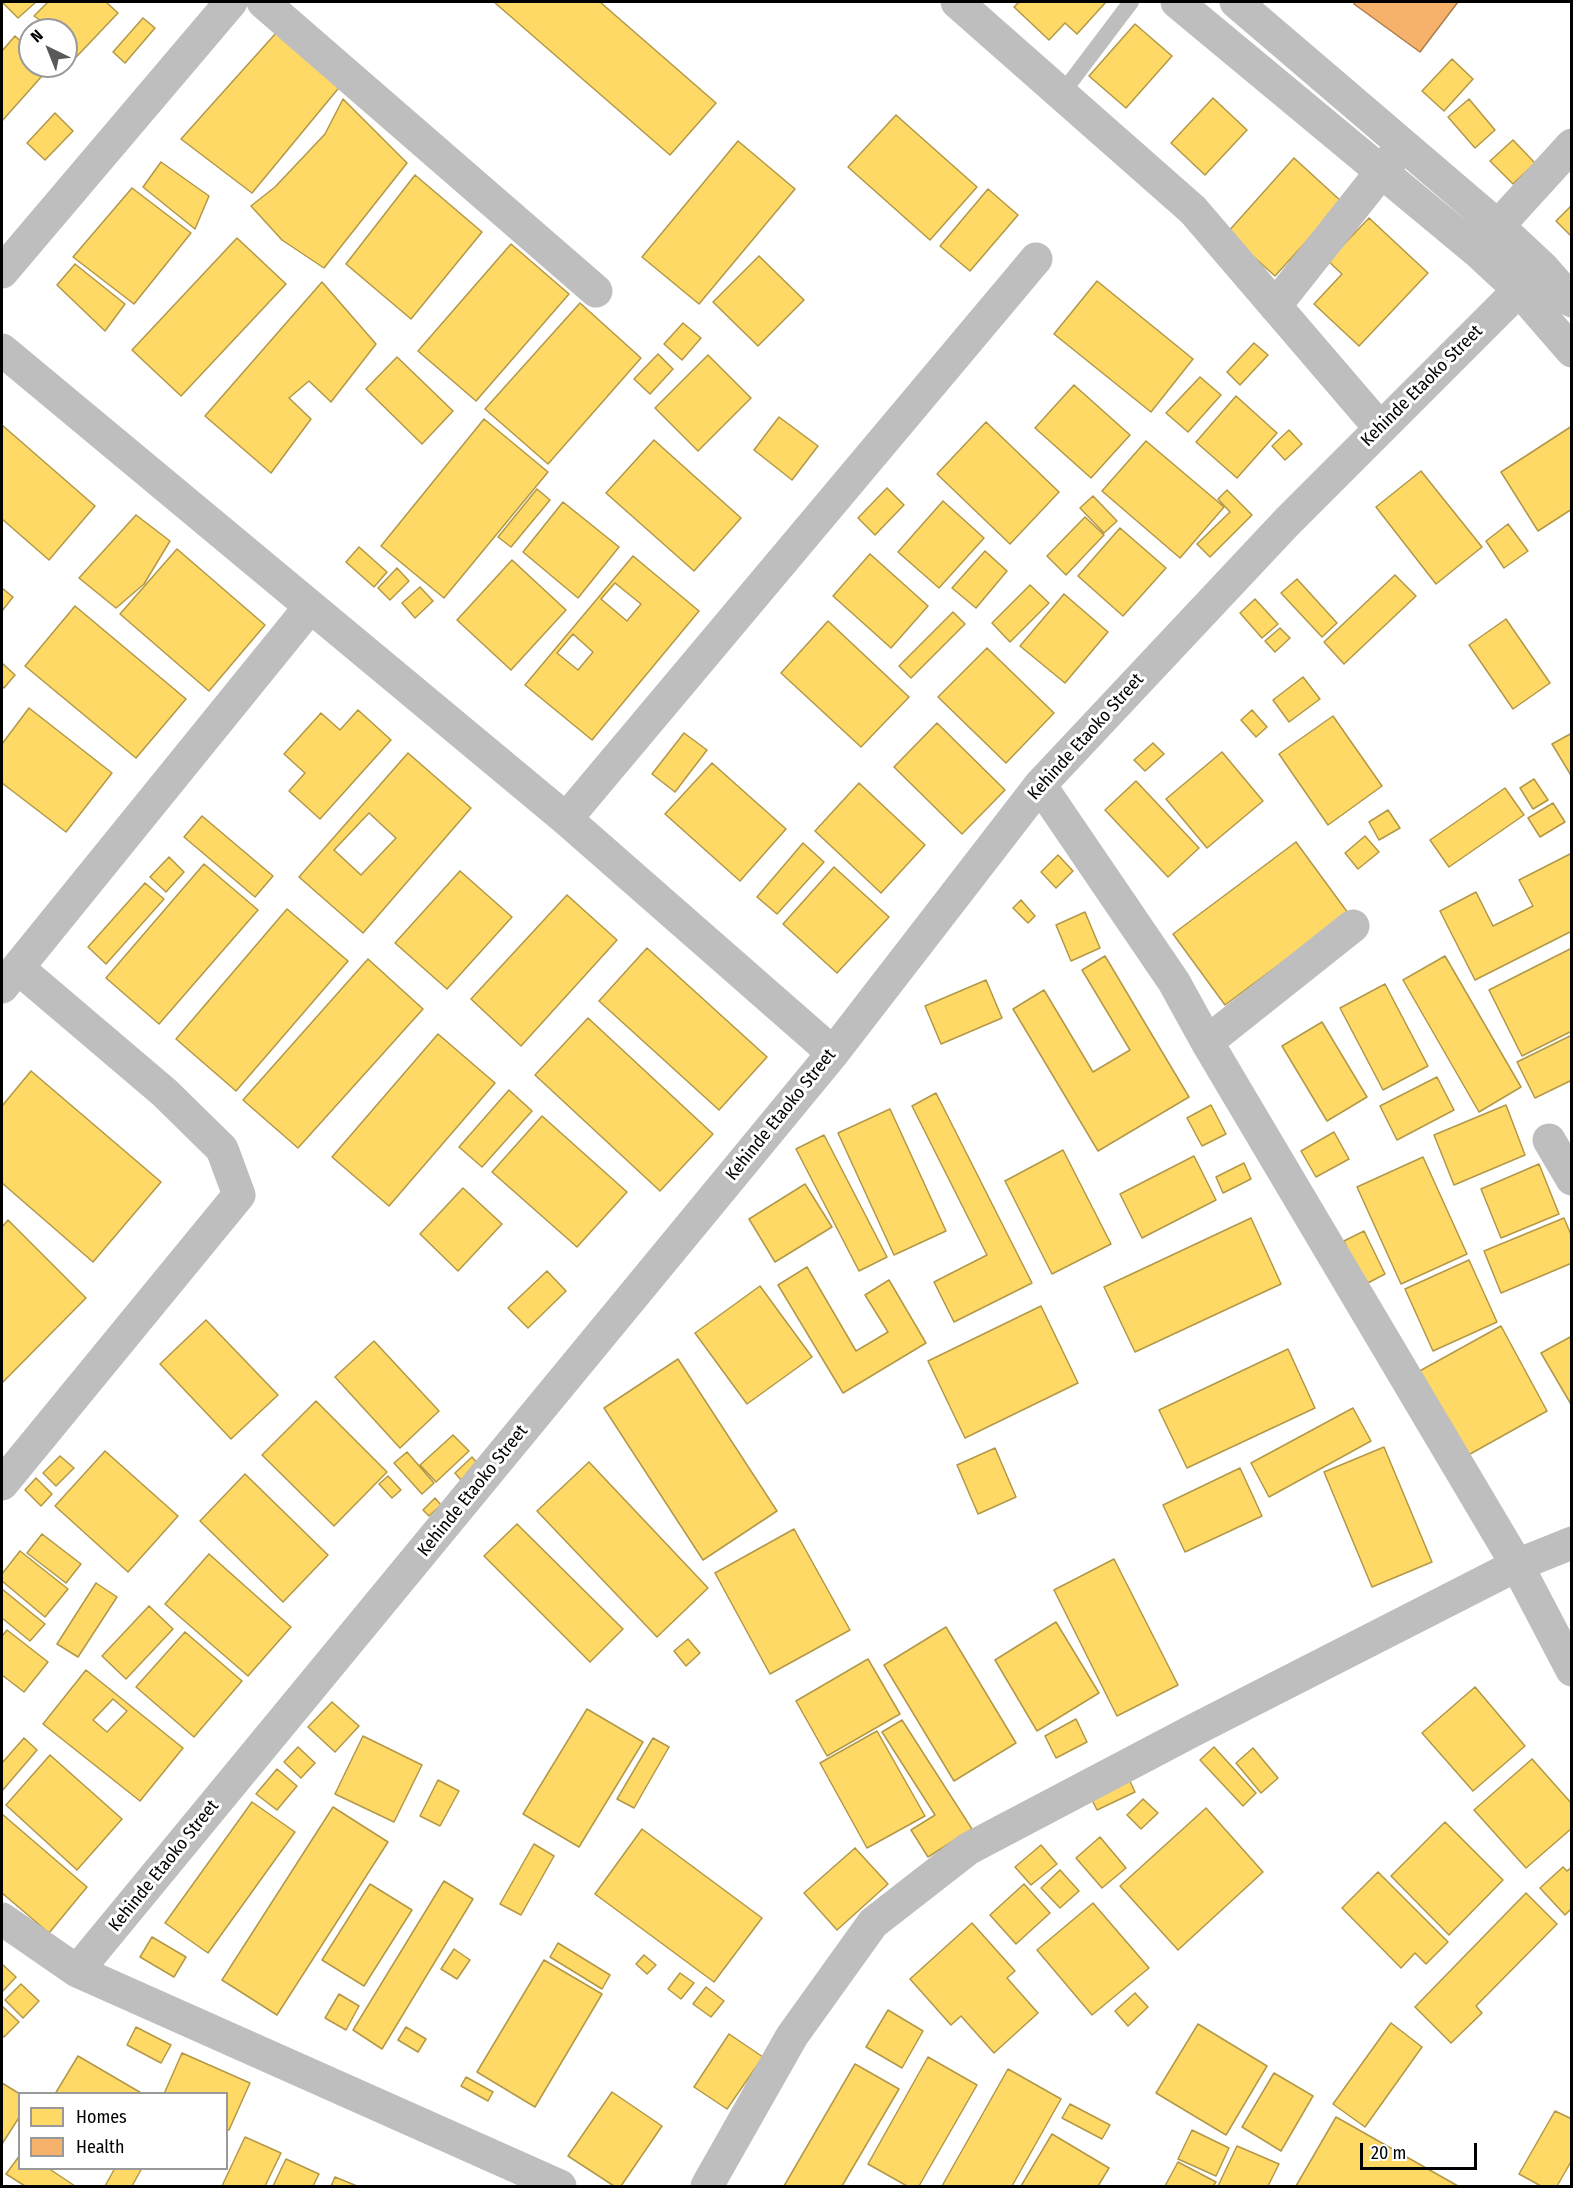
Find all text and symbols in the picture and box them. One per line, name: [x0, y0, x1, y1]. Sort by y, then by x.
north arrow: [18, 18, 78, 78]
text: N: [27, 26, 47, 46]
street label: Kehinde Etaoko Street: [1357, 321, 1487, 451]
street label: Kehinde Etaoko Street: [1023, 669, 1149, 805]
street label: Kehinde Etaoko Street: [721, 1045, 841, 1185]
street label: Kehinde Etaoko Street: [413, 1421, 533, 1561]
street label: Kehinde Etaoko Street: [104, 1796, 224, 1936]
legend: [18, 2092, 228, 2170]
text: Homes: [76, 2106, 127, 2128]
scale bar: [1363, 2131, 1480, 2169]
text: Health: [76, 2136, 124, 2158]
text: 20 m: [1371, 2142, 1406, 2164]

